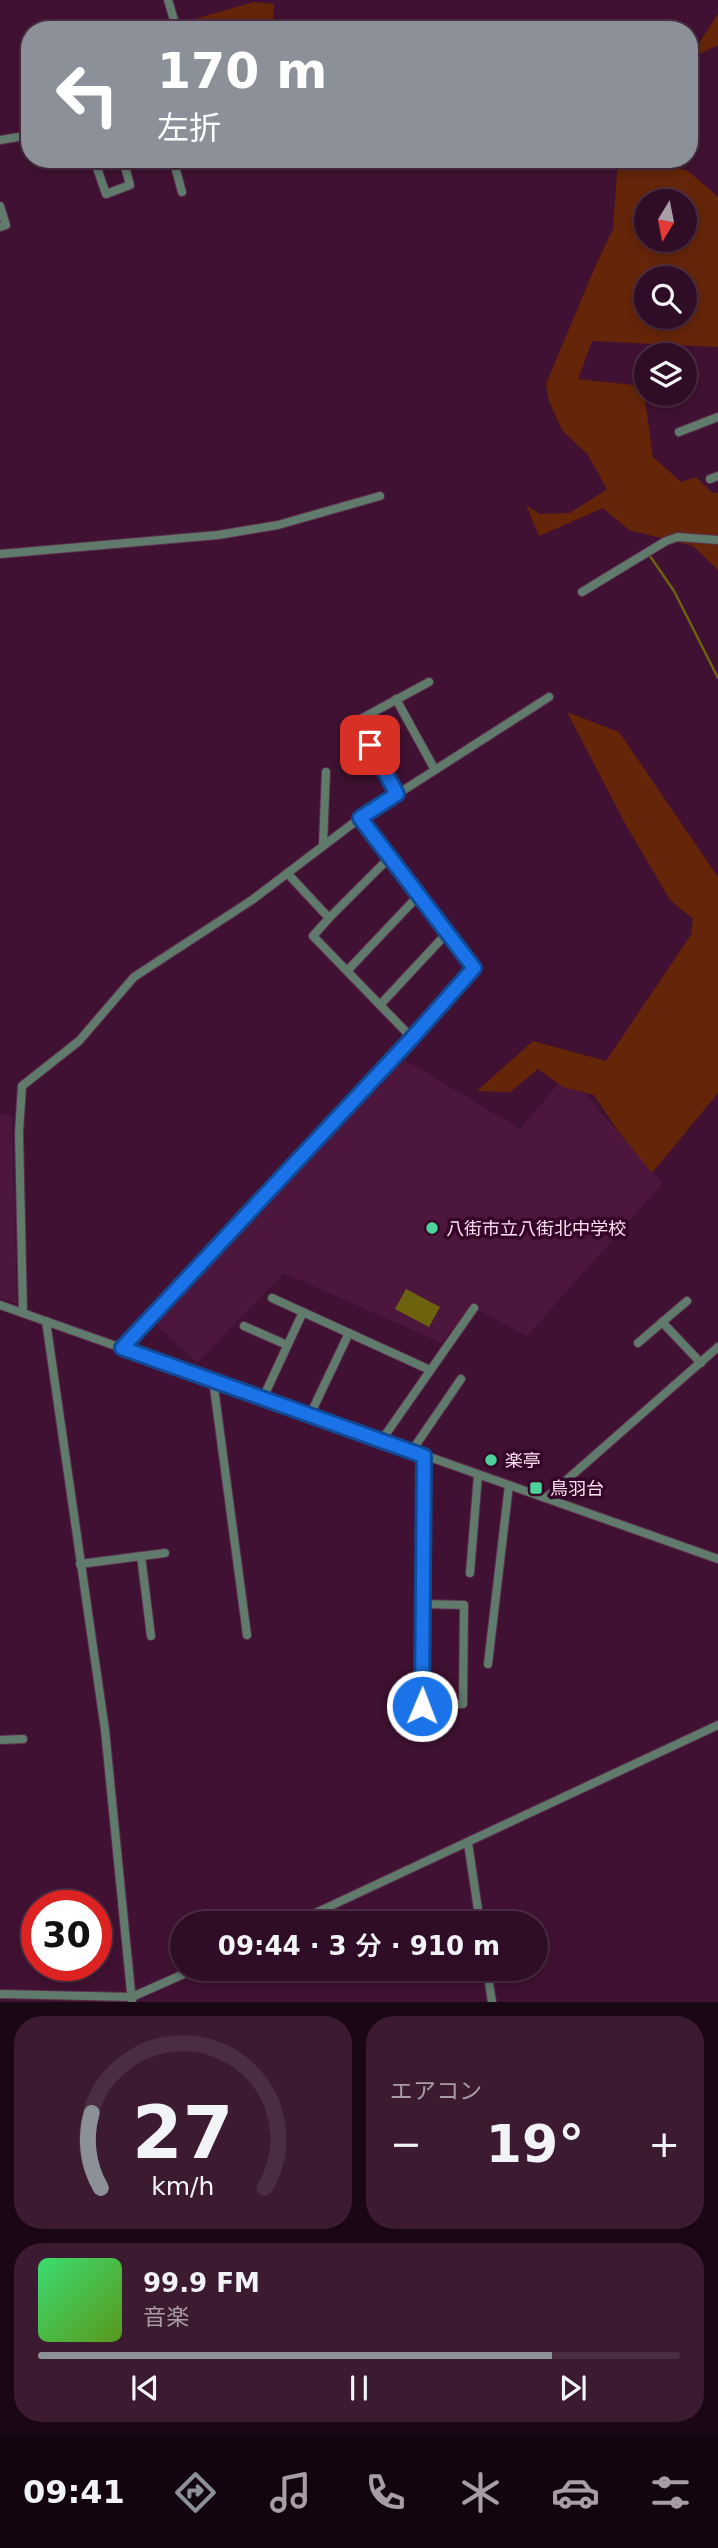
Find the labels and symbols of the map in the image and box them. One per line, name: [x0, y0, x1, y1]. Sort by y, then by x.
north arrow: [634, 189, 696, 252]
pin: [340, 715, 400, 775]
place label: 八街市立八街北中学校: [446, 1218, 626, 1239]
marker: 八街市立八街北中学校: [424, 1220, 440, 1236]
place label: 楽亭: [505, 1450, 541, 1471]
marker: 楽亭: [483, 1452, 499, 1468]
place label: 鳥羽台: [550, 1478, 604, 1499]
marker: 鳥羽台: [528, 1480, 544, 1496]
position arrow: [385, 1669, 459, 1743]
speed limit sign: 30: [21, 1890, 112, 1981]

